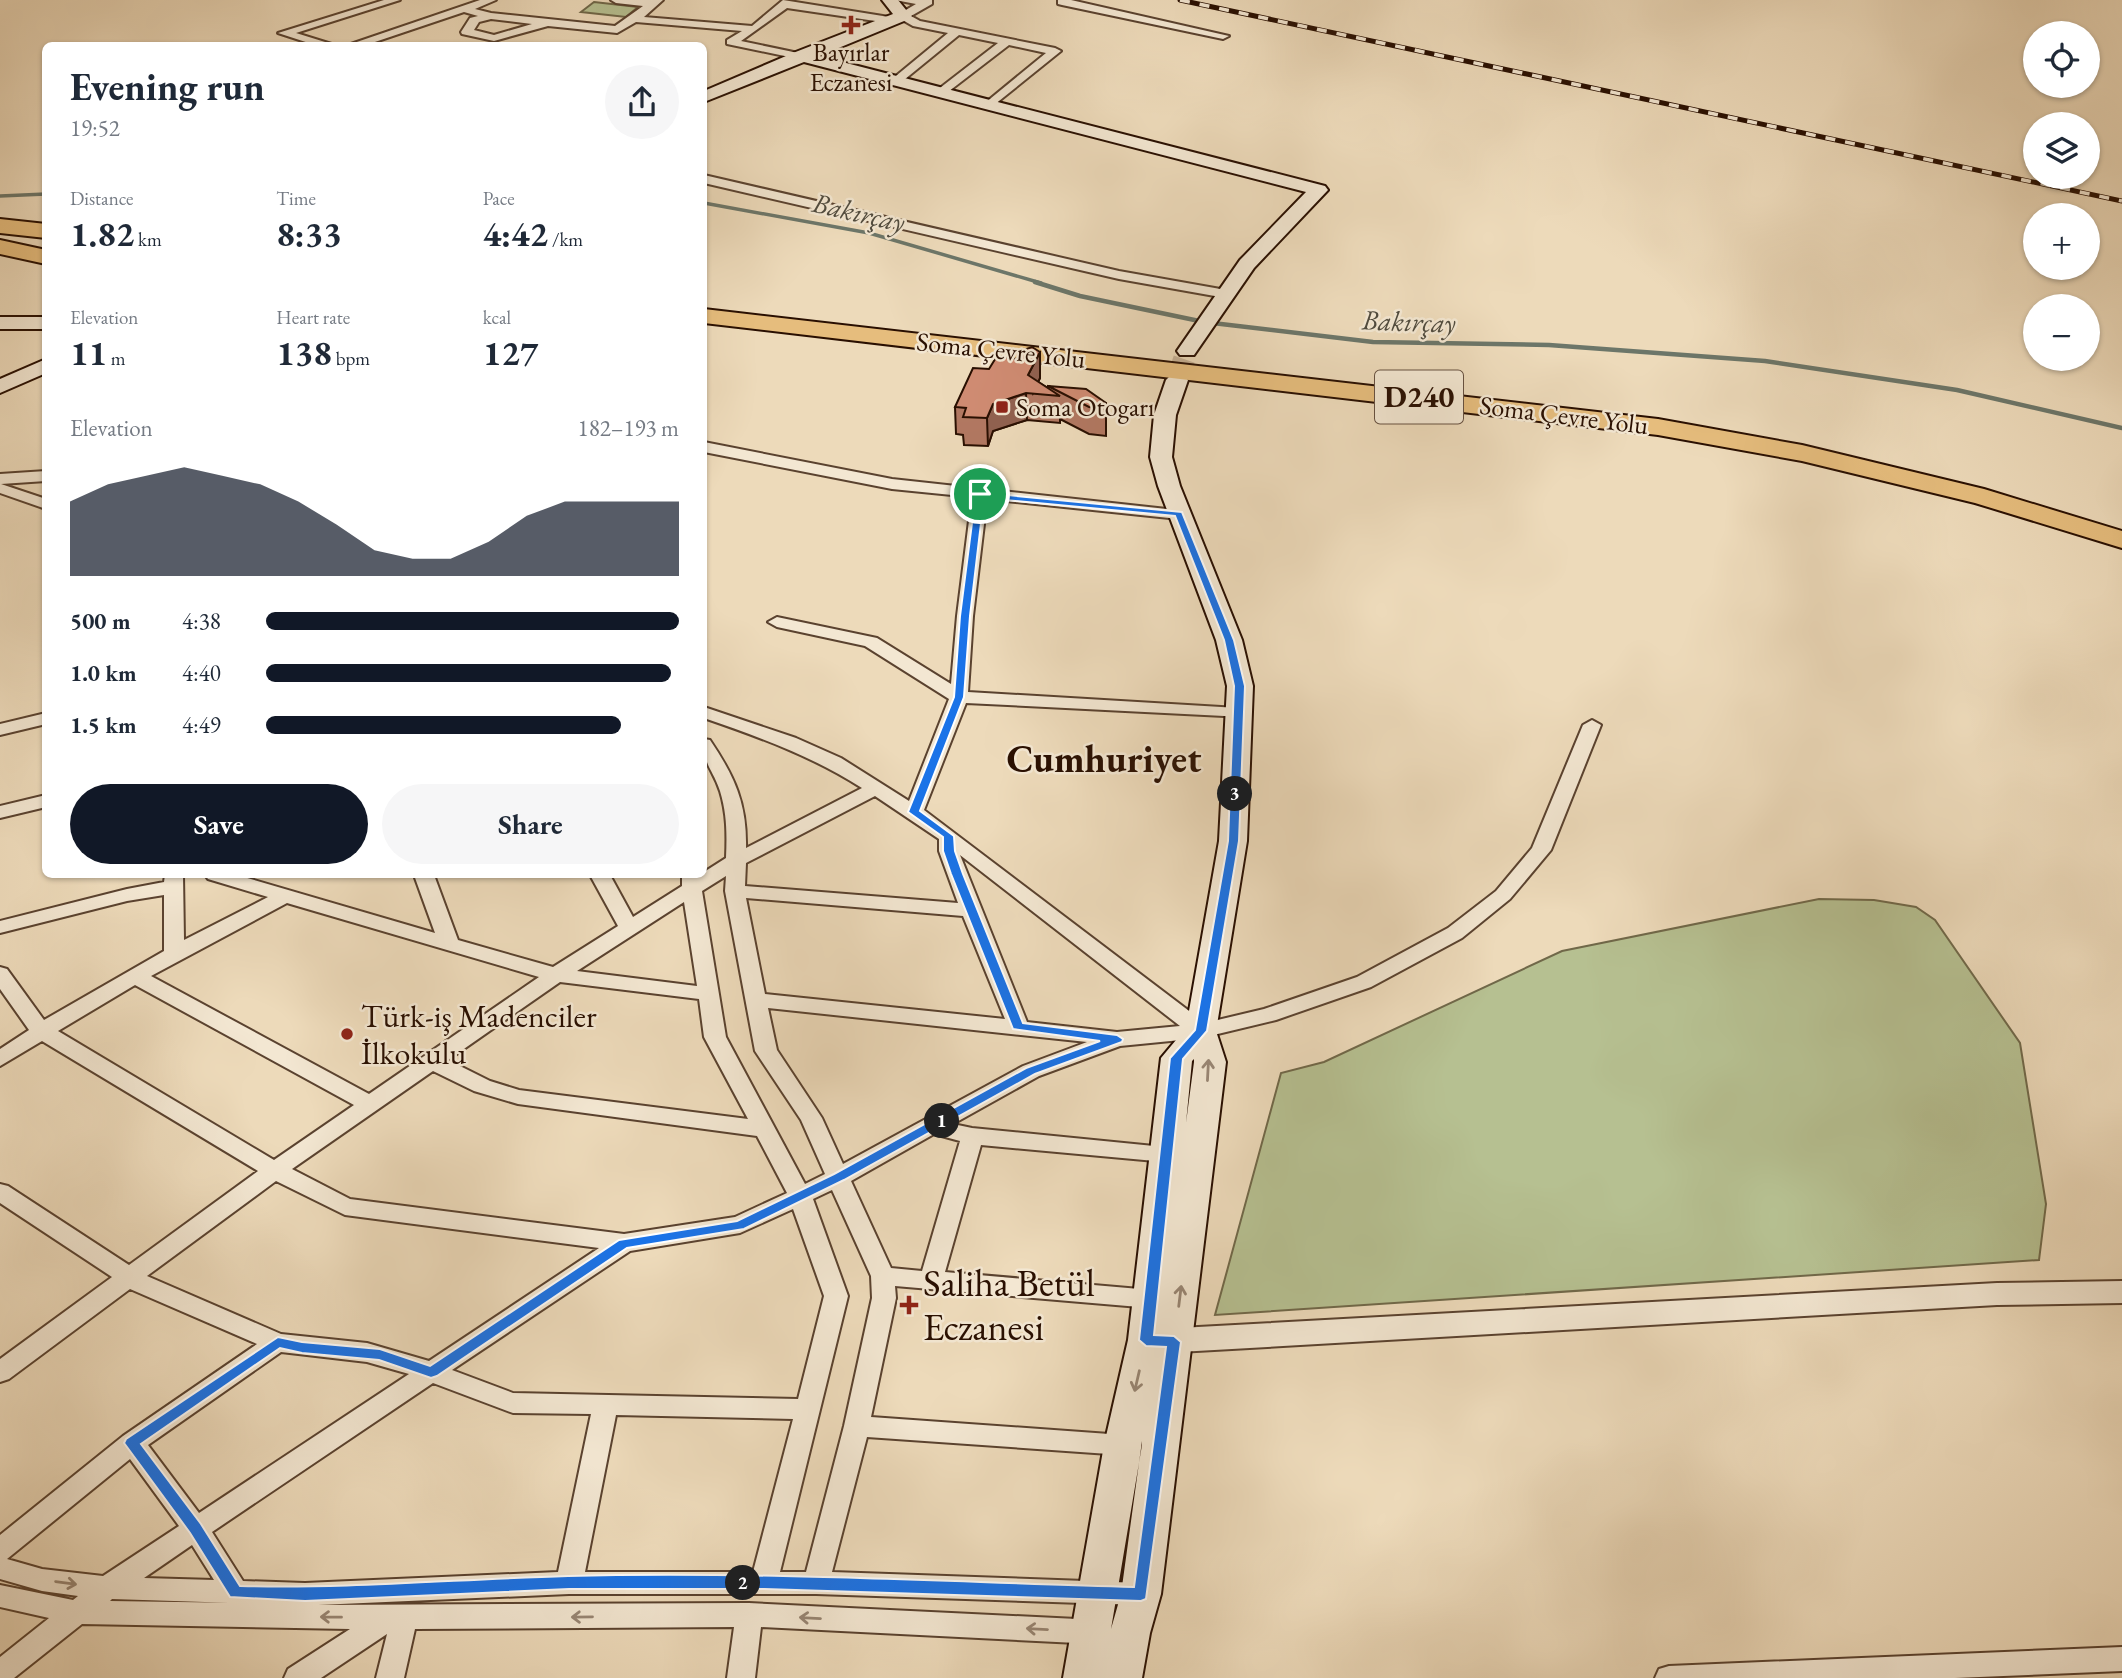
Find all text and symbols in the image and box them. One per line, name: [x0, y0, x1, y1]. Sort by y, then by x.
marker: Bayırlar Eczanesi: [843, 17, 859, 33]
map controls: [2023, 21, 2100, 371]
button: locate: [2023, 21, 2100, 98]
place label: Bayırlar Eczanesi: [810, 35, 892, 99]
text: Evening run: [70, 62, 265, 111]
button: share: [605, 65, 679, 139]
button: layers: [2023, 112, 2100, 189]
text: 19:52: [70, 113, 120, 143]
water label: Bakırçay: [808, 184, 909, 240]
text: Distance: [70, 186, 133, 211]
text: Time: [276, 186, 316, 211]
text: Pace: [483, 186, 515, 211]
button: +: [2023, 203, 2100, 280]
text: 1.82: [70, 211, 134, 256]
text: 8:33: [276, 211, 342, 256]
text: 4:42: [483, 211, 548, 256]
text: km: [134, 227, 162, 252]
text: /km: [548, 227, 583, 252]
button: −: [2023, 294, 2100, 371]
water label: Bakırçay: [1361, 301, 1457, 341]
text: Elevation: [70, 305, 138, 330]
text: Heart rate: [276, 305, 350, 330]
text: kcal: [483, 305, 511, 330]
street label: Soma Çevre Yolu: [915, 324, 1087, 376]
text: 11: [70, 330, 107, 375]
text: 138: [276, 330, 332, 375]
text: 127: [483, 330, 538, 375]
text: m: [107, 346, 126, 371]
text: bpm: [332, 346, 370, 371]
road number: D240: [1375, 370, 1463, 424]
street label: Soma Çevre Yolu: [1478, 388, 1651, 442]
place label: Soma Otogarı: [1016, 390, 1154, 424]
marker: Soma Otogarı: [994, 399, 1010, 415]
text: Elevation: [70, 413, 153, 443]
text: 182–193 m: [578, 413, 679, 443]
pin: [950, 464, 1010, 524]
icon: arrive: [961, 475, 999, 513]
text: 500 m: [70, 606, 131, 636]
text: 4:38: [182, 606, 221, 636]
text: 1.0 km: [70, 658, 137, 688]
text: 4:40: [182, 658, 221, 688]
text: 1.5 km: [70, 710, 137, 740]
text: 4:49: [182, 710, 221, 740]
district label: Cumhuriyet: [1007, 734, 1201, 783]
pin: 3: [1218, 776, 1252, 812]
text: 3: [1229, 781, 1240, 806]
button: Save: [70, 784, 368, 864]
button: Share: [382, 784, 679, 864]
place label: Türk-iş Madenciler İlkokulu: [361, 995, 597, 1074]
marker: Türk-iş Madenciler İlkokulu: [339, 1026, 355, 1042]
one-way arrow: [1202, 1059, 1215, 1082]
pin: 1: [925, 1104, 960, 1138]
text: 1: [936, 1108, 947, 1133]
place label: Saliha Betül Eczanesi: [923, 1258, 1095, 1351]
one-way arrow: [1174, 1285, 1187, 1308]
marker: Saliha Betül Eczanesi: [901, 1297, 917, 1313]
one-way arrow: [1130, 1369, 1143, 1392]
pin: 2: [726, 1566, 760, 1600]
text: 2: [737, 1570, 748, 1595]
one-way arrow: [54, 1576, 77, 1589]
one-way arrow: [319, 1610, 342, 1624]
one-way arrow: [571, 1610, 594, 1624]
one-way arrow: [799, 1611, 822, 1624]
one-way arrow: [1026, 1623, 1049, 1636]

